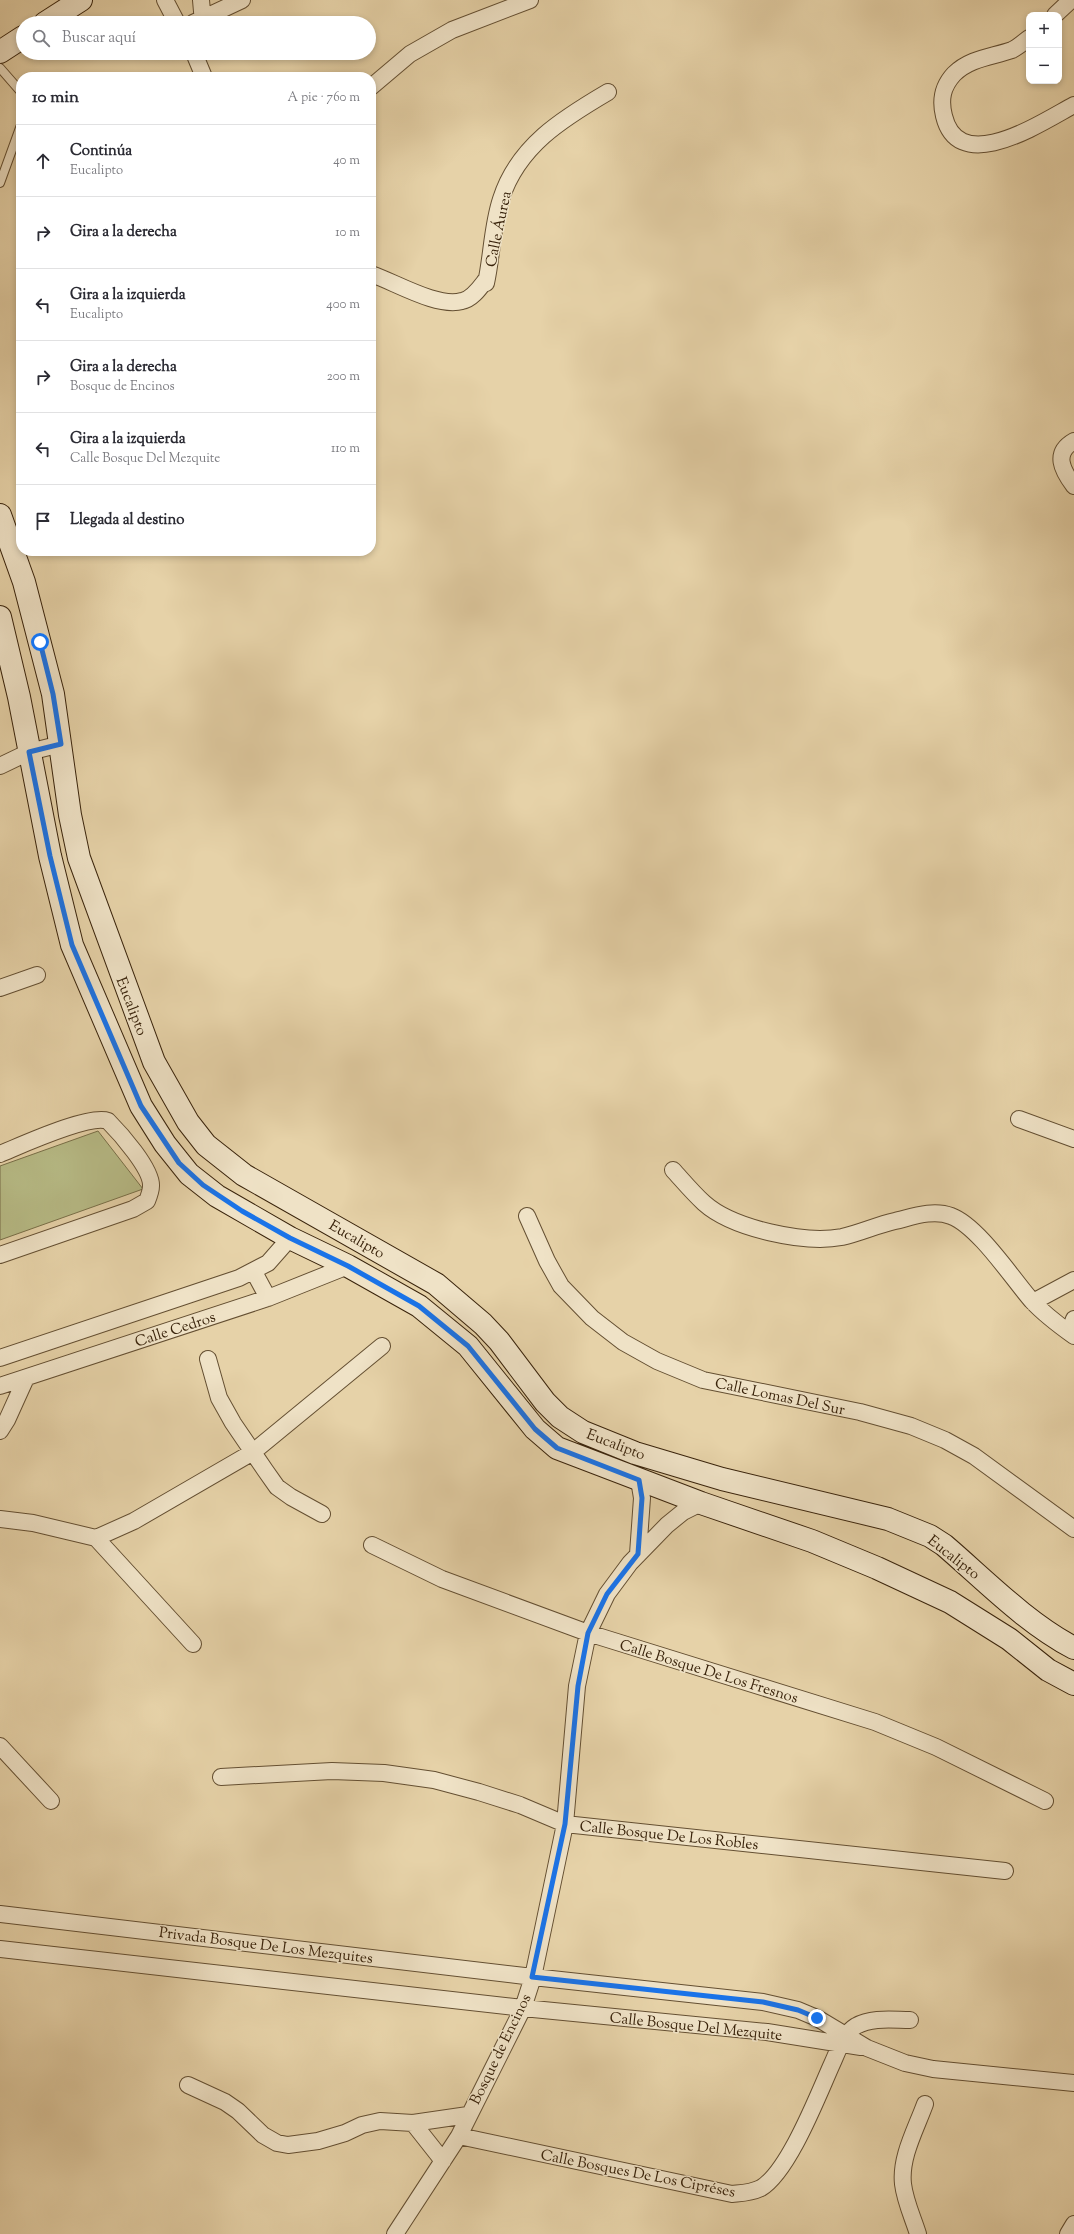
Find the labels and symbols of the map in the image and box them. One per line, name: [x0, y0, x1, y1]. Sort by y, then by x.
street label: Calle Áurea: [480, 189, 518, 269]
route start: [31, 633, 49, 651]
street label: Eucalipto: [110, 974, 151, 1039]
street label: Eucalipto: [324, 1216, 388, 1265]
street label: Calle Cedros: [132, 1307, 219, 1353]
street label: Calle Lomas Del Sur: [713, 1373, 847, 1422]
street label: Eucalipto: [583, 1425, 648, 1466]
street label: Eucalipto: [922, 1531, 984, 1585]
street label: Calle Bosque De Los Fresnos: [617, 1635, 800, 1710]
street label: Calle Bosque De Los Robles: [578, 1817, 759, 1856]
street label: Privada Bosque De Los Mezquites: [158, 1923, 374, 1970]
street label: Bosque de Encinos: [465, 1991, 537, 2109]
street label: Calle Bosque Del Mezquite: [609, 2008, 783, 2047]
route end: [808, 2009, 826, 2027]
street label: Calle Bosques De Los Cipréses: [539, 2145, 737, 2204]

